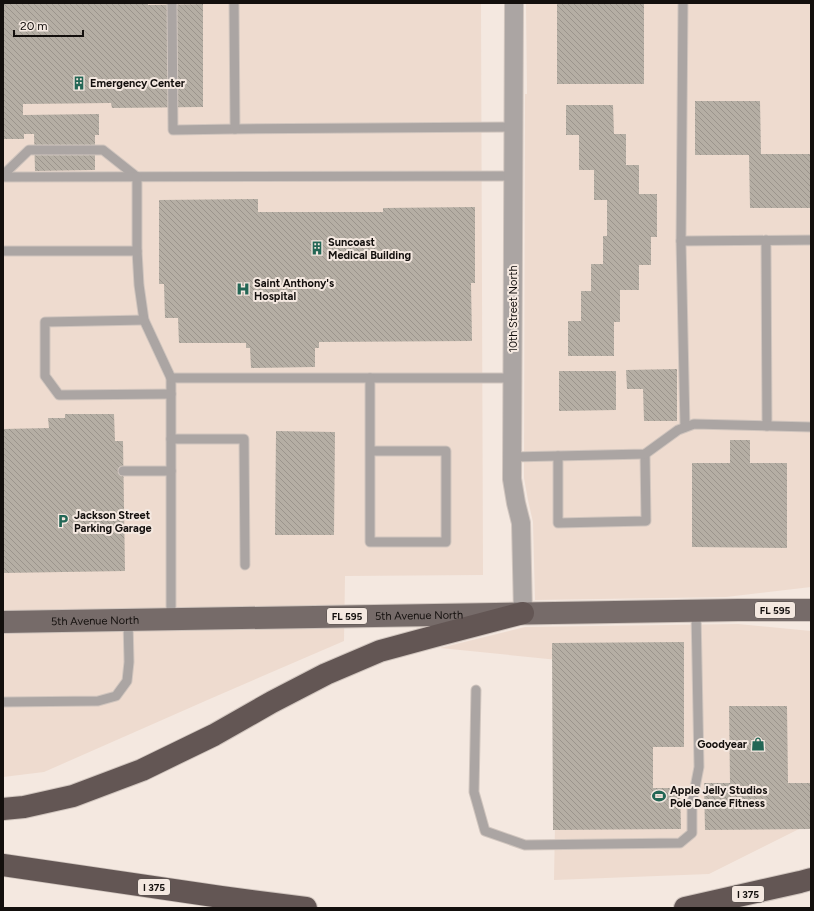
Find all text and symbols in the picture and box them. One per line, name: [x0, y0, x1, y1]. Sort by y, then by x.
scale bar: [14, 12, 83, 38]
text: 20 m: [20, 19, 48, 33]
building icon: Emergency Center: [71, 75, 87, 91]
place label: Emergency Center: [90, 77, 186, 90]
place label: Suncoast Medical Building: [328, 236, 411, 262]
building icon: Suncoast Medical Building: [309, 240, 325, 256]
street label: 10th Street North: [507, 265, 520, 353]
place label: Saint Anthony's Hospital: [254, 277, 334, 303]
hospital icon: Saint Anthony's Hospital: [235, 281, 251, 297]
place label: Jackson Street Parking Garage: [74, 509, 152, 535]
parking icon: Jackson Street Parking Garage: [55, 513, 71, 529]
road number: FL 595: [755, 602, 795, 618]
road number: FL 595: [327, 608, 367, 624]
street label: 5th Avenue North: [375, 608, 463, 622]
street label: 5th Avenue North: [51, 613, 139, 628]
shop icon: Goodyear: [750, 736, 766, 752]
place label: Goodyear: [697, 738, 748, 751]
place label: Apple Jelly Studios Pole Dance Fitness: [670, 784, 767, 810]
sports icon: Apple Jelly Studios Pole Dance Fitness: [651, 788, 667, 804]
road number: I 375: [138, 879, 170, 895]
road number: I 375: [732, 886, 764, 902]

